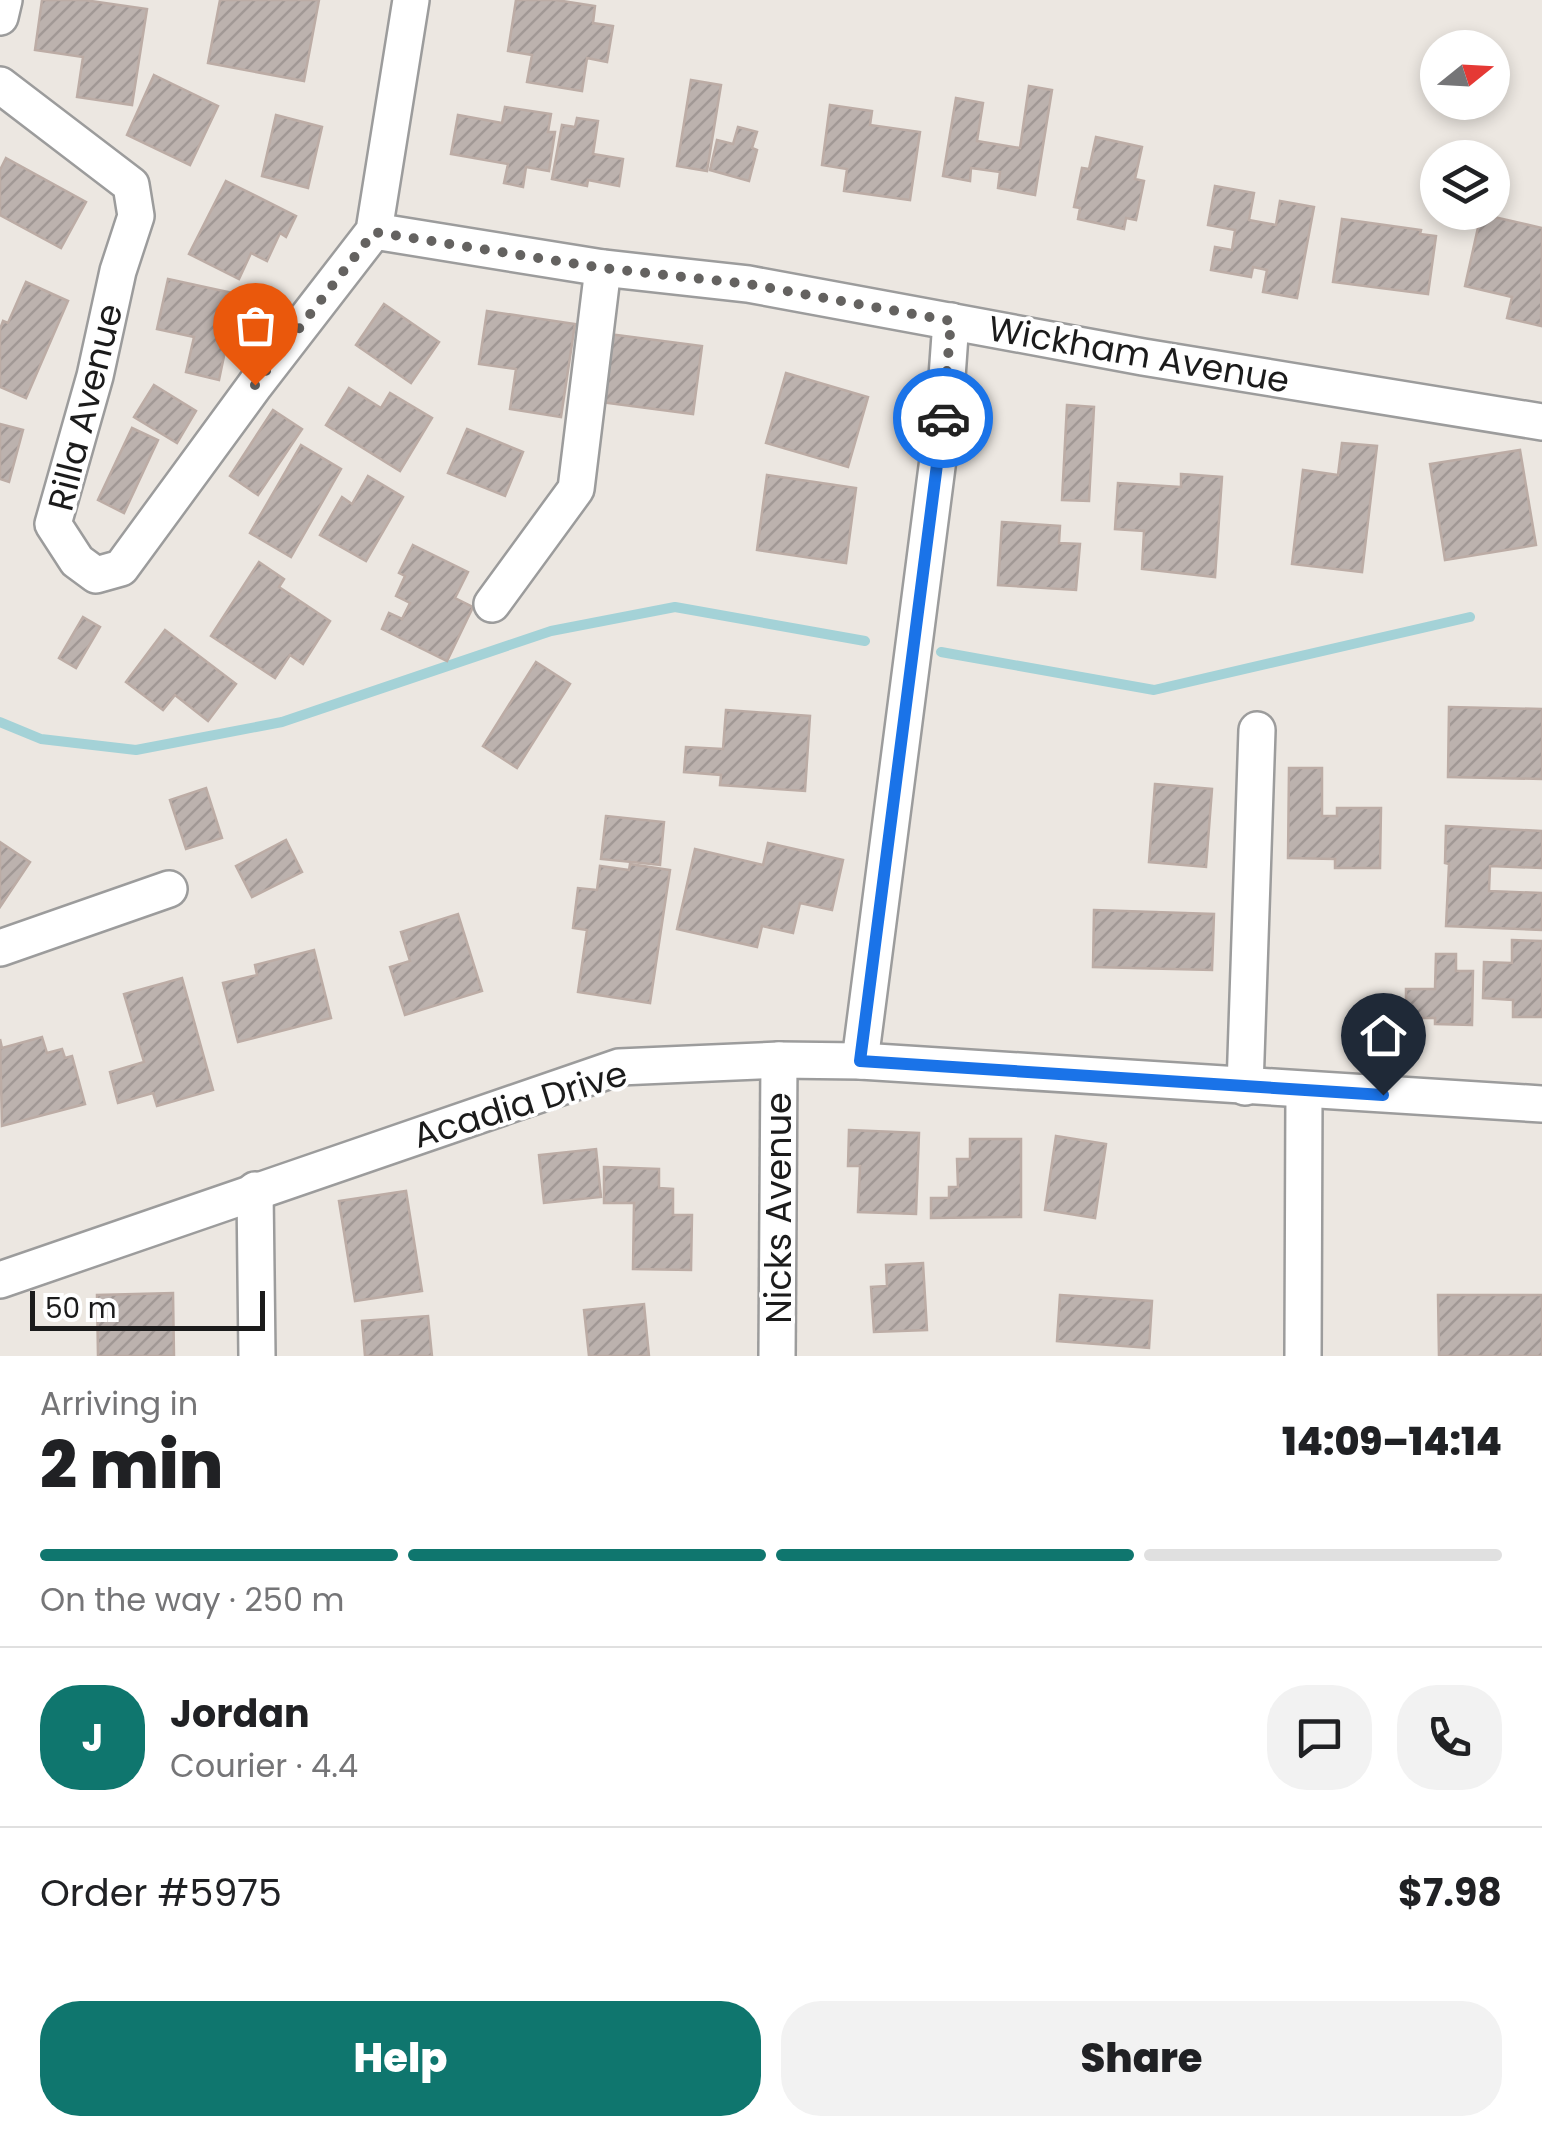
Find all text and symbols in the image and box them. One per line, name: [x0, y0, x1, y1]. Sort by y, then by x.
north arrow: [1420, 30, 1510, 120]
map controls: [1420, 30, 1510, 230]
button: layers: [1420, 140, 1510, 230]
pin: [213, 283, 298, 386]
street label: Rilla Avenue: [36, 298, 134, 516]
icon: bag: [228, 298, 283, 353]
street label: Wickham Avenue: [985, 303, 1293, 405]
courier: [893, 368, 993, 468]
icon: car: [916, 391, 971, 446]
pin: [1341, 993, 1426, 1096]
icon: home: [1356, 1008, 1411, 1063]
street label: Acadia Drive: [407, 1048, 633, 1160]
street label: Nicks Avenue: [754, 1092, 803, 1324]
scale bar: [30, 1286, 265, 1330]
text: 50 m: [45, 1289, 116, 1328]
text: Arriving in: [40, 1381, 198, 1426]
text: 14:09–14:14: [1282, 1415, 1502, 1468]
text: 2 min: [40, 1420, 223, 1511]
text: On the way · 250 m: [40, 1577, 345, 1622]
button: chat: [1267, 1685, 1372, 1790]
button: phone: [1397, 1685, 1502, 1790]
text: Jordan: [170, 1687, 310, 1740]
text: J: [82, 1711, 103, 1764]
text: Courier · 4.4: [170, 1743, 358, 1788]
text: Order #5975: [40, 1866, 282, 1919]
text: $7.98: [1398, 1866, 1502, 1919]
button: Help: [40, 2001, 761, 2116]
button: Share: [781, 2001, 1502, 2116]

